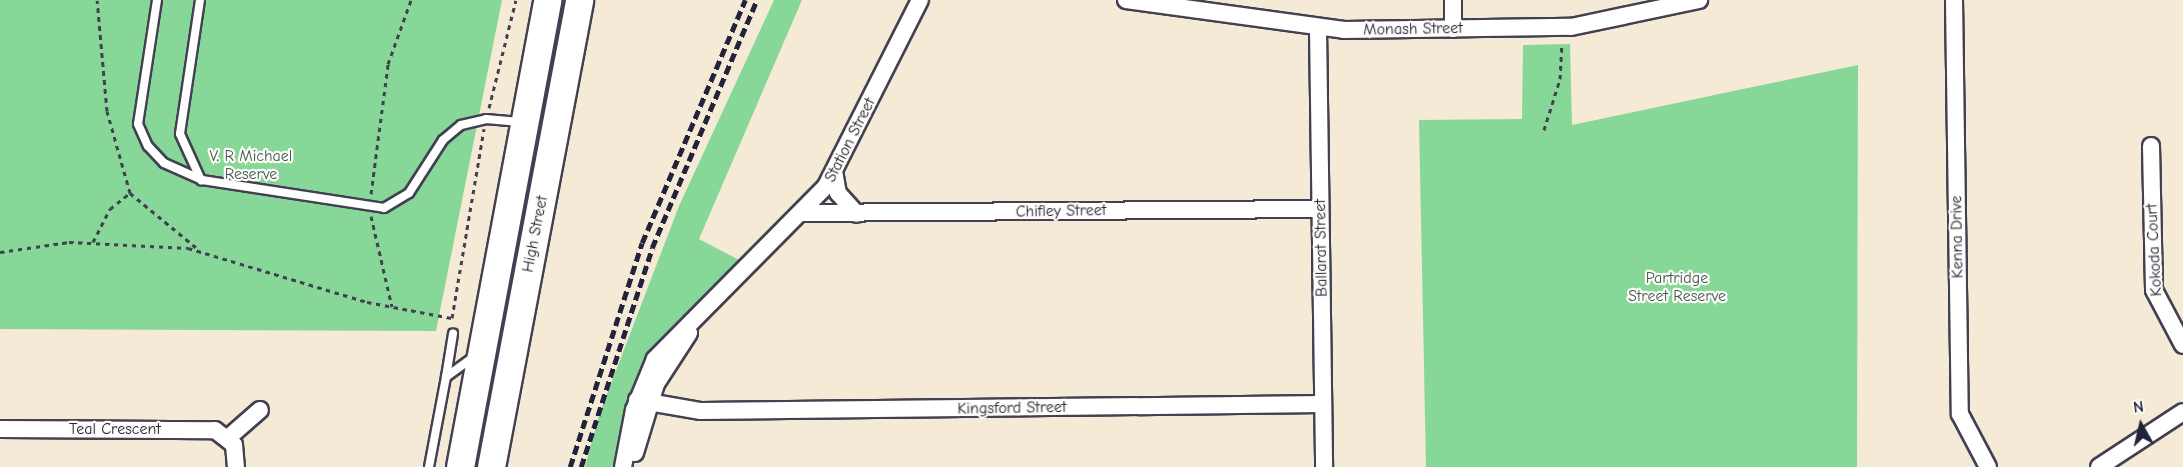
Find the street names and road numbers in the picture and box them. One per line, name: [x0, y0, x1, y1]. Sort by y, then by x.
street label: Monash Street: [1363, 19, 1463, 39]
street label: Station Street: [821, 95, 879, 185]
street label: High Street: [518, 194, 552, 274]
street label: Kenna Drive: [1947, 195, 1967, 279]
street label: Ballarat Street: [1311, 199, 1331, 297]
street label: Chifley Street: [1016, 201, 1106, 221]
street label: Kokoda Court: [2142, 203, 2166, 297]
street label: Kingsford Street: [957, 397, 1067, 419]
street label: Teal Crescent: [69, 419, 161, 439]

